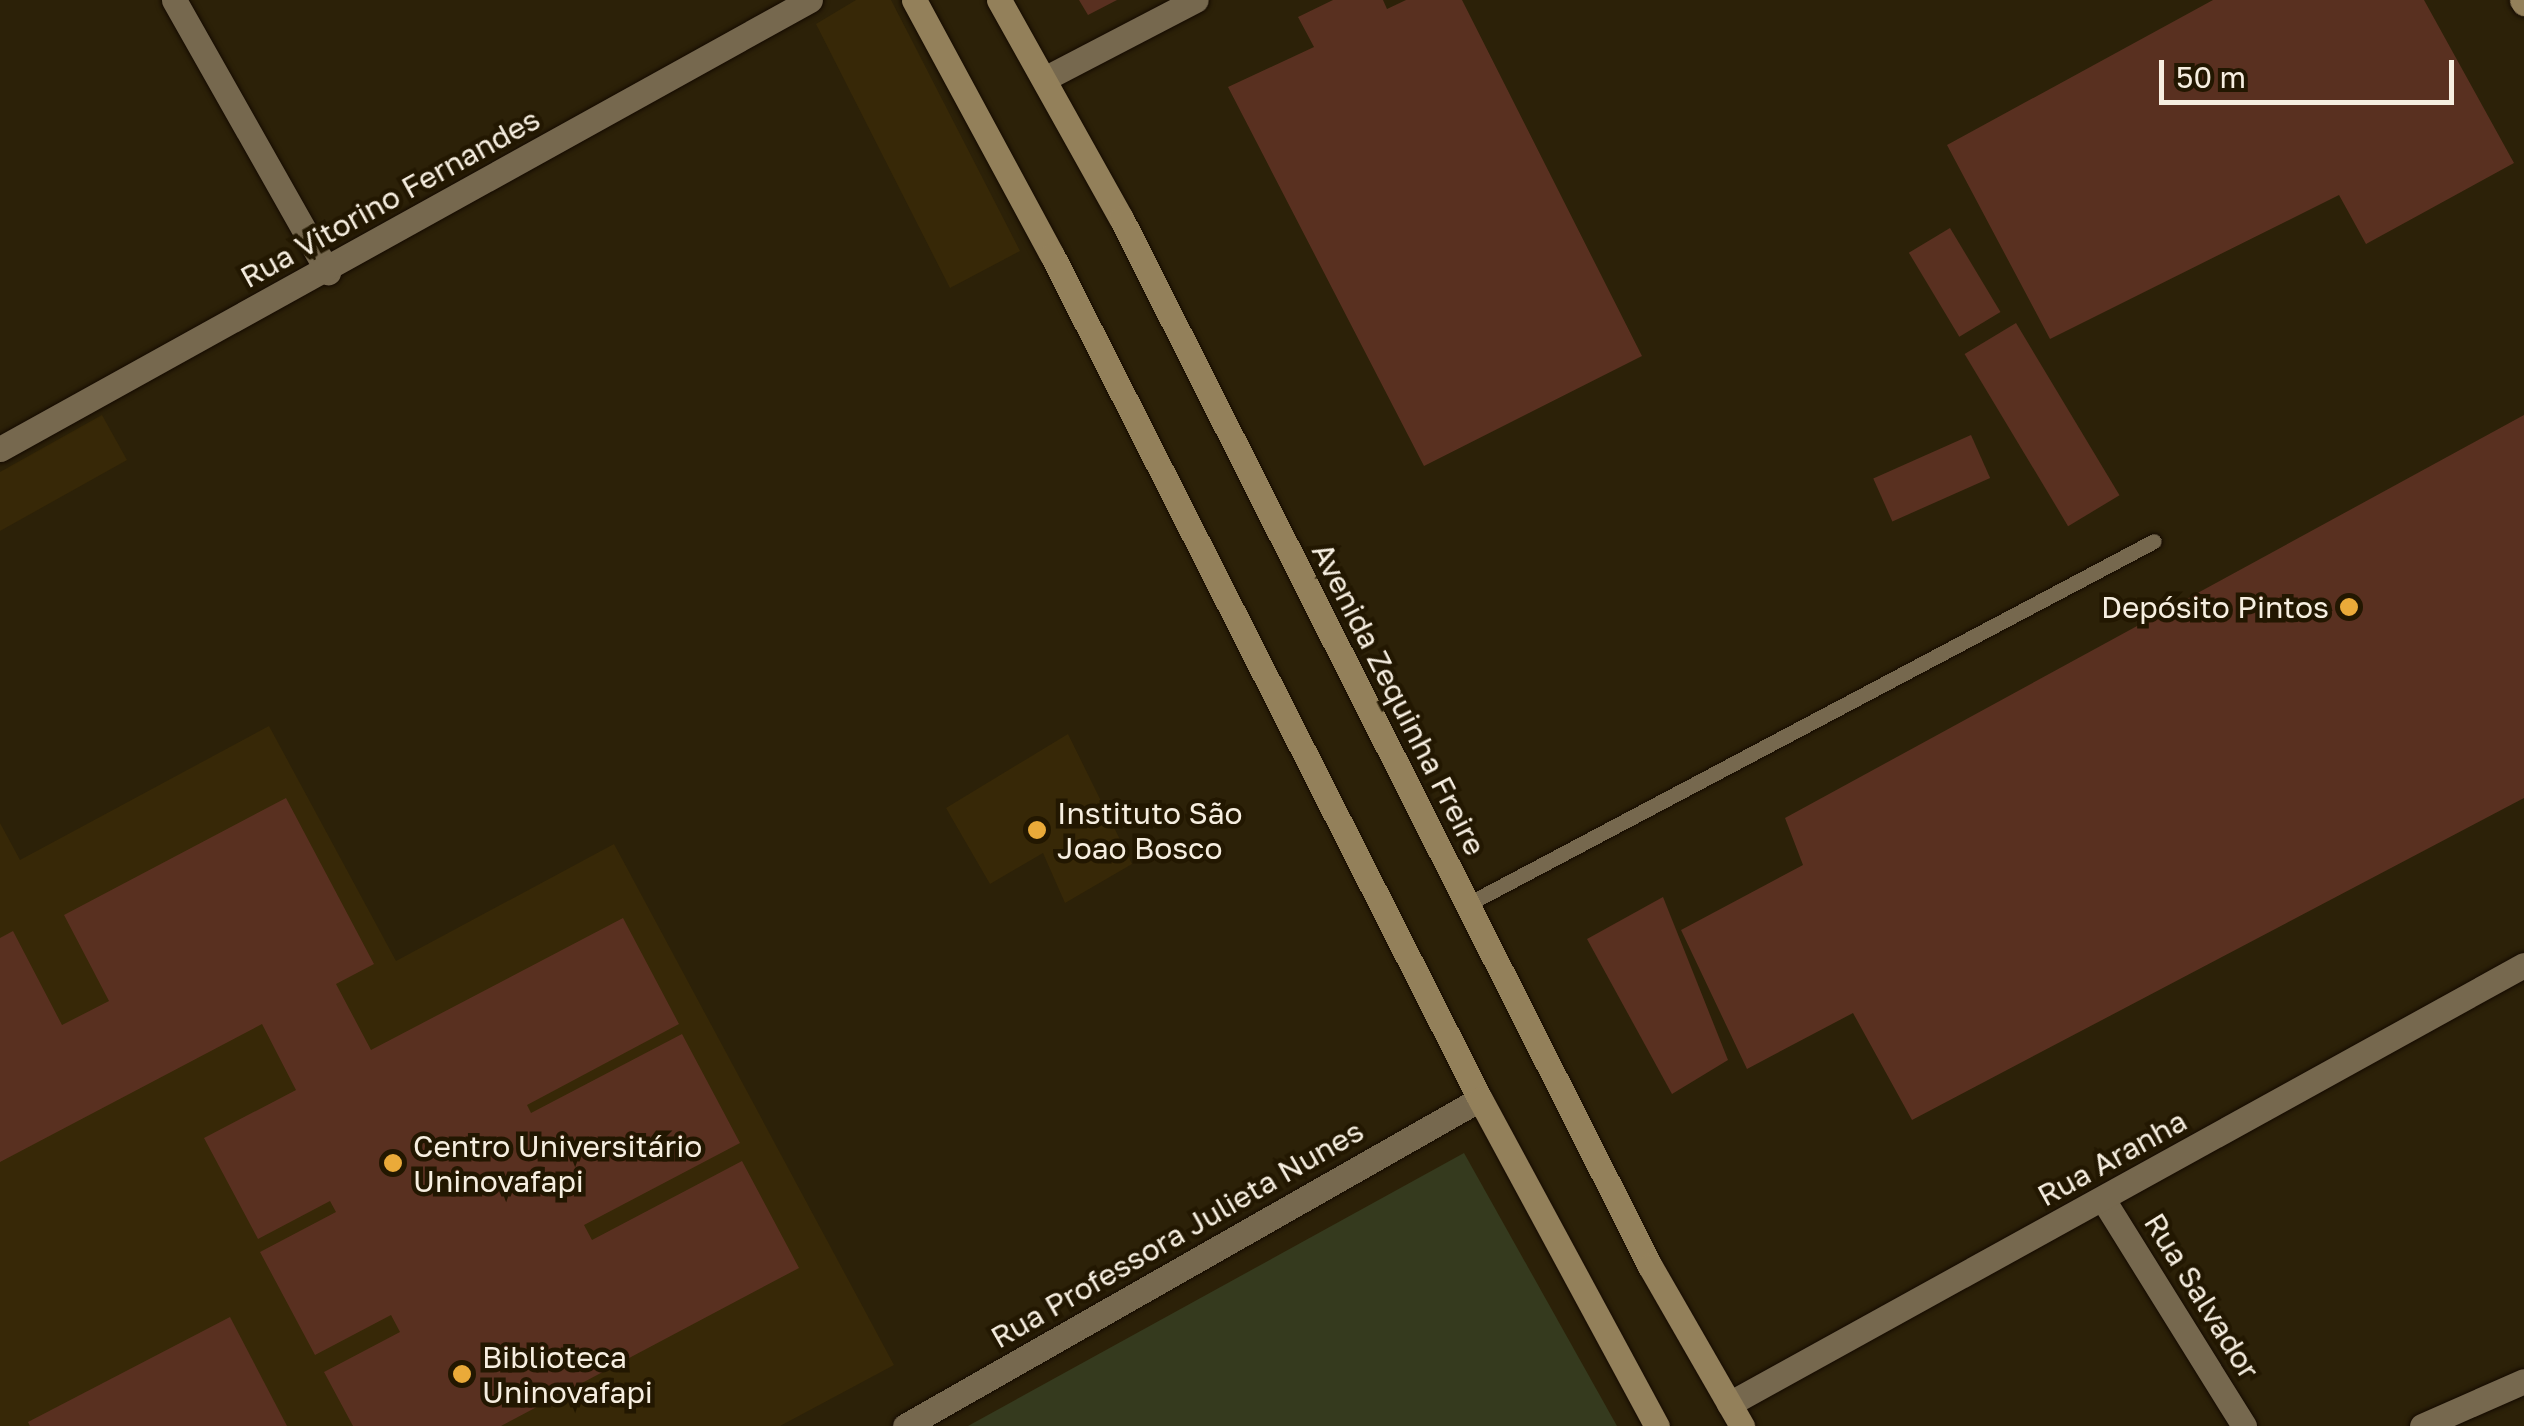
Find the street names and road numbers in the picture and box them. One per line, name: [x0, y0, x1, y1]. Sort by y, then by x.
street label: Rua Vitorino Fernandes: [234, 101, 546, 295]
street label: Avenida Zequinha Freire: [1305, 537, 1493, 861]
street label: Rua Aranha: [2031, 1102, 2193, 1214]
street label: Rua Professora Julieta Nunes: [984, 1112, 1370, 1356]
street label: Rua Salvador: [2137, 1207, 2267, 1385]

